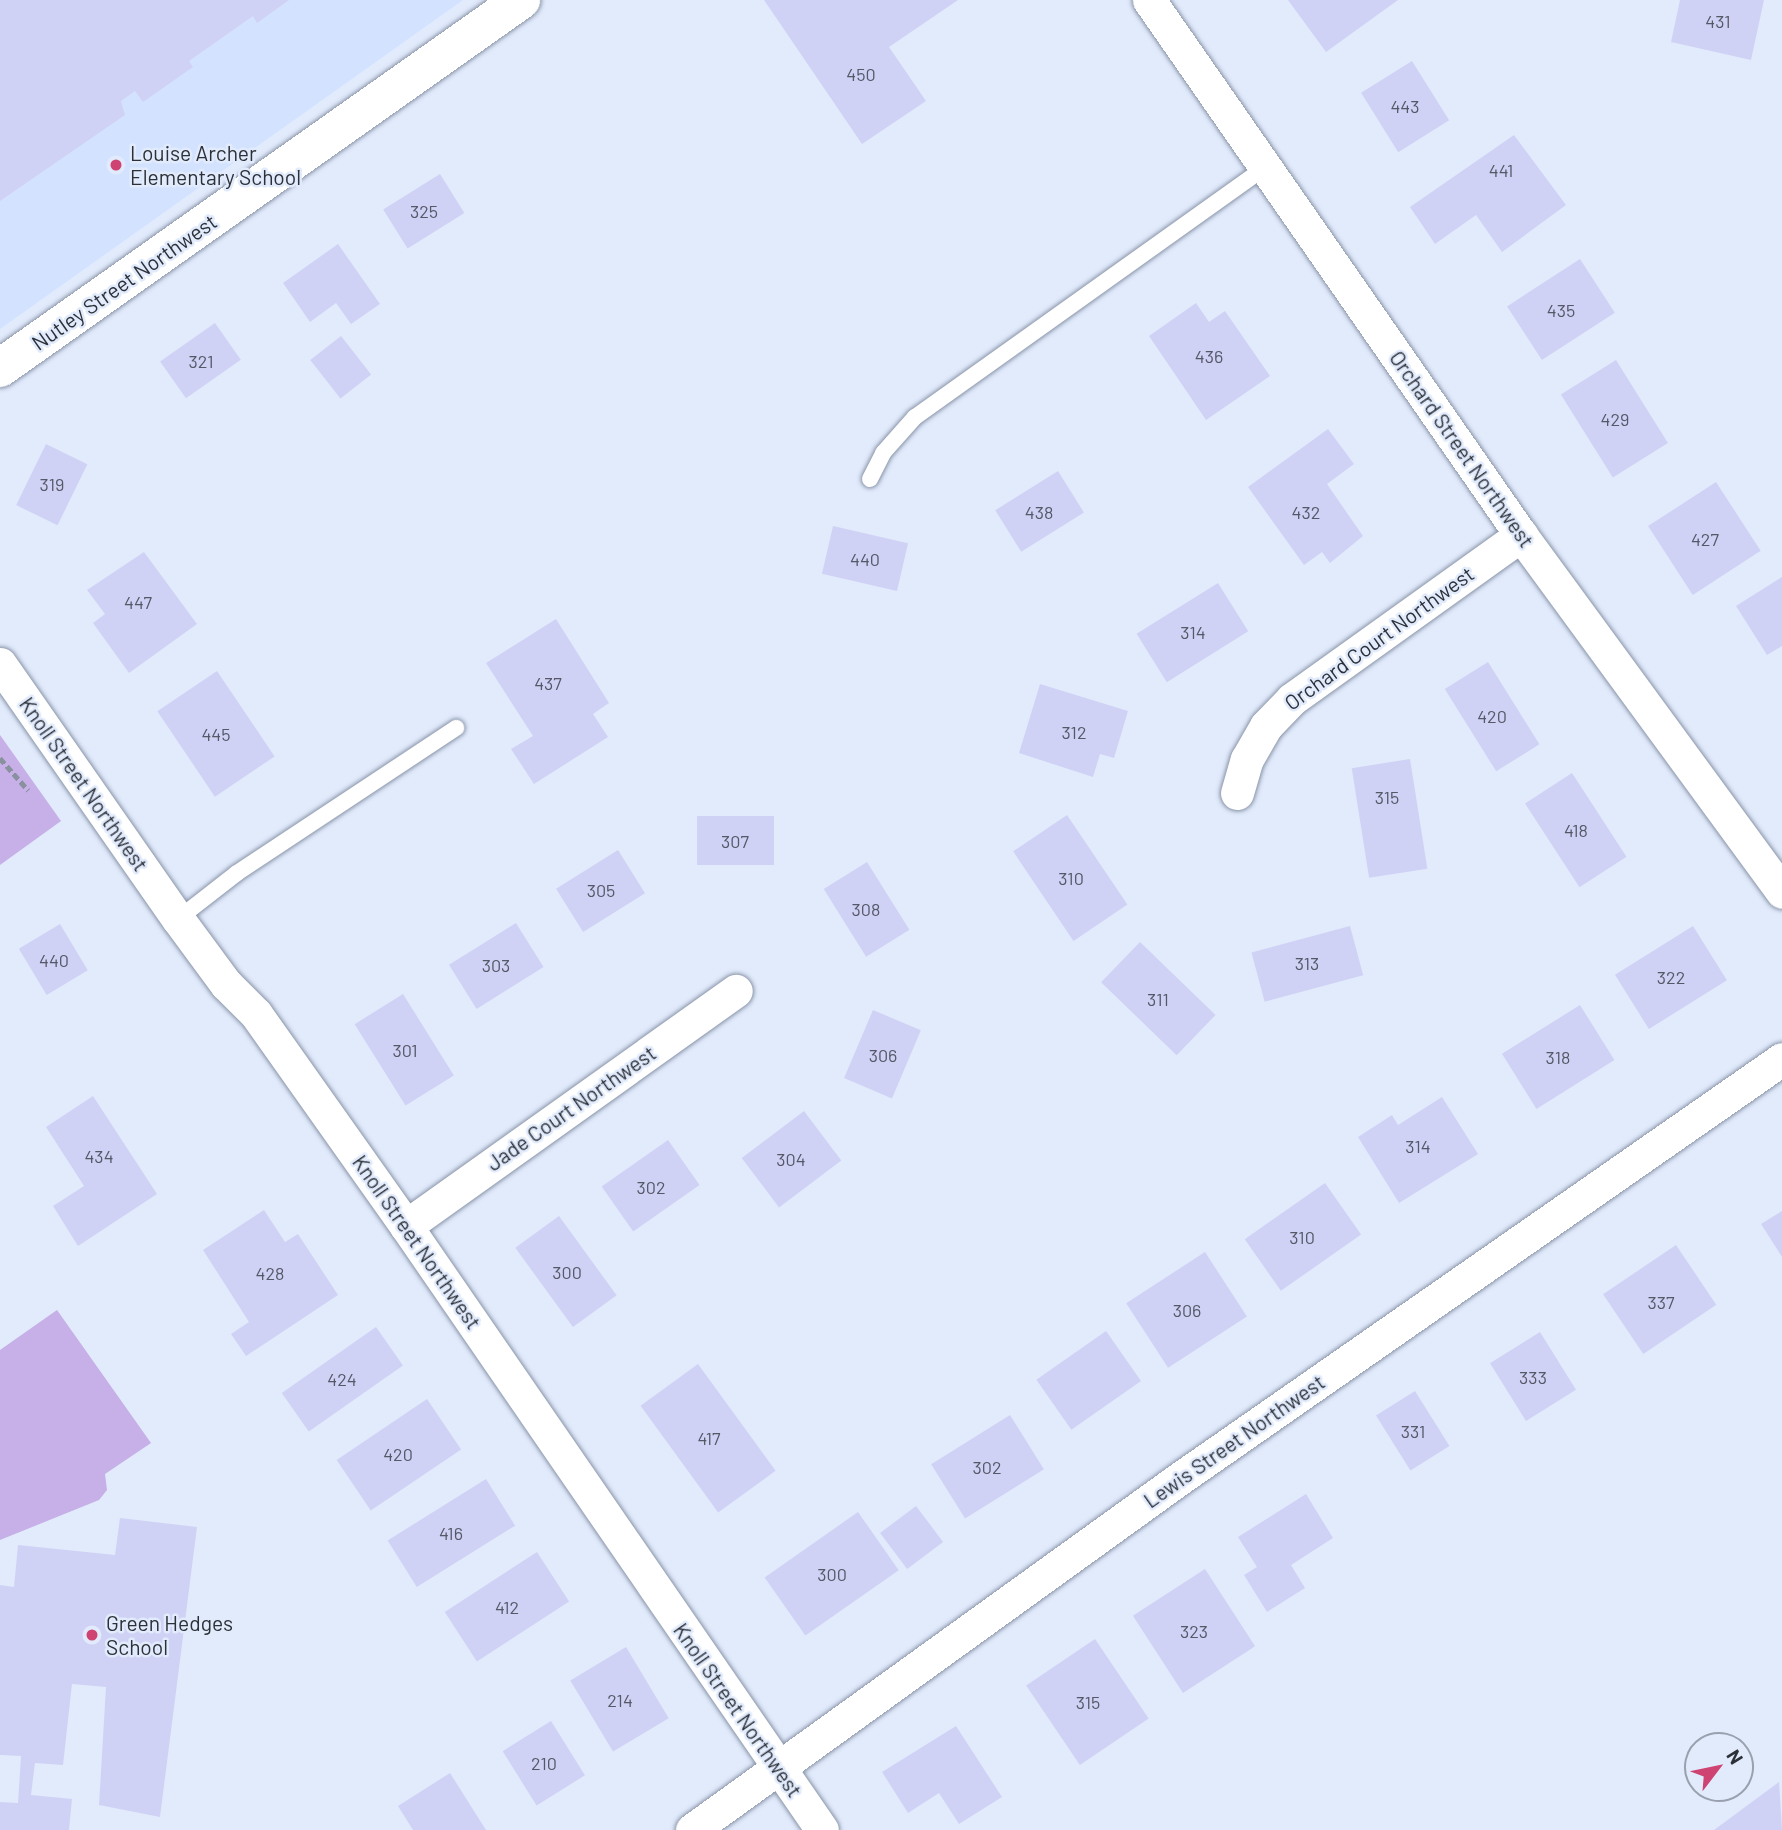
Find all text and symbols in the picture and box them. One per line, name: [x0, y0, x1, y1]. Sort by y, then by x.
house number: 431: [1705, 10, 1731, 32]
house number: 450: [846, 63, 876, 85]
house number: 443: [1390, 95, 1420, 117]
place label: Louise Archer Elementary School: [130, 140, 301, 190]
marker: Louise Archer Elementary School: [108, 157, 124, 173]
house number: 441: [1489, 159, 1513, 181]
house number: 325: [410, 200, 438, 222]
street label: Nutley Street Northwest: [27, 209, 221, 355]
house number: 435: [1547, 299, 1575, 321]
house number: 436: [1195, 345, 1223, 367]
street label: Orchard Street Northwest: [1385, 346, 1539, 552]
house number: 321: [189, 350, 213, 372]
house number: 429: [1601, 408, 1629, 430]
house number: 319: [40, 473, 64, 495]
house number: 438: [1025, 501, 1053, 523]
house number: 432: [1292, 501, 1320, 523]
house number: 427: [1691, 528, 1719, 550]
house number: 440: [850, 548, 880, 570]
street label: Orchard Court Northwest: [1279, 561, 1479, 715]
house number: 447: [124, 591, 152, 613]
house number: 314: [1180, 621, 1206, 643]
house number: 437: [534, 672, 562, 694]
street label: Knoll Street Northwest: [14, 692, 154, 876]
house number: 420: [1477, 705, 1507, 727]
house number: 312: [1061, 721, 1087, 743]
house number: 445: [201, 723, 231, 745]
house number: 315: [1375, 786, 1399, 808]
house number: 418: [1564, 819, 1588, 841]
house number: 307: [721, 830, 749, 852]
house number: 310: [1058, 867, 1084, 889]
house number: 305: [587, 879, 615, 901]
house number: 308: [852, 898, 880, 920]
house number: 440: [39, 949, 69, 971]
house number: 313: [1295, 952, 1319, 974]
house number: 303: [482, 954, 510, 976]
house number: 322: [1657, 966, 1685, 988]
house number: 311: [1147, 988, 1169, 1010]
house number: 301: [392, 1039, 418, 1061]
street label: Jade Court Northwest: [482, 1040, 660, 1176]
house number: 306: [869, 1044, 897, 1066]
house number: 318: [1546, 1046, 1570, 1068]
house number: 314: [1405, 1135, 1431, 1157]
house number: 434: [84, 1145, 114, 1167]
house number: 304: [776, 1148, 806, 1170]
street label: Knoll Street Northwest: [347, 1150, 487, 1334]
house number: 302: [636, 1176, 666, 1198]
house number: 310: [1289, 1226, 1315, 1248]
house number: 300: [552, 1261, 582, 1283]
house number: 428: [256, 1262, 284, 1284]
house number: 337: [1647, 1291, 1675, 1313]
house number: 306: [1173, 1299, 1201, 1321]
house number: 333: [1519, 1366, 1547, 1388]
house number: 424: [327, 1368, 357, 1390]
street label: Lewis Street Northwest: [1139, 1369, 1329, 1513]
house number: 331: [1401, 1420, 1425, 1442]
house number: 417: [697, 1427, 721, 1449]
house number: 420: [383, 1443, 413, 1465]
house number: 302: [972, 1456, 1002, 1478]
house number: 416: [439, 1522, 463, 1544]
house number: 300: [817, 1563, 847, 1585]
house number: 412: [495, 1596, 519, 1618]
place label: Green Hedges School: [106, 1610, 233, 1660]
street label: Knoll Street Northwest: [668, 1618, 808, 1802]
house number: 323: [1180, 1620, 1208, 1642]
marker: Green Hedges School: [84, 1627, 100, 1643]
house number: 214: [607, 1689, 633, 1711]
house number: 315: [1076, 1691, 1100, 1713]
north arrow: [1684, 1732, 1754, 1802]
text: N: [1722, 1745, 1749, 1768]
house number: 210: [531, 1752, 557, 1774]

